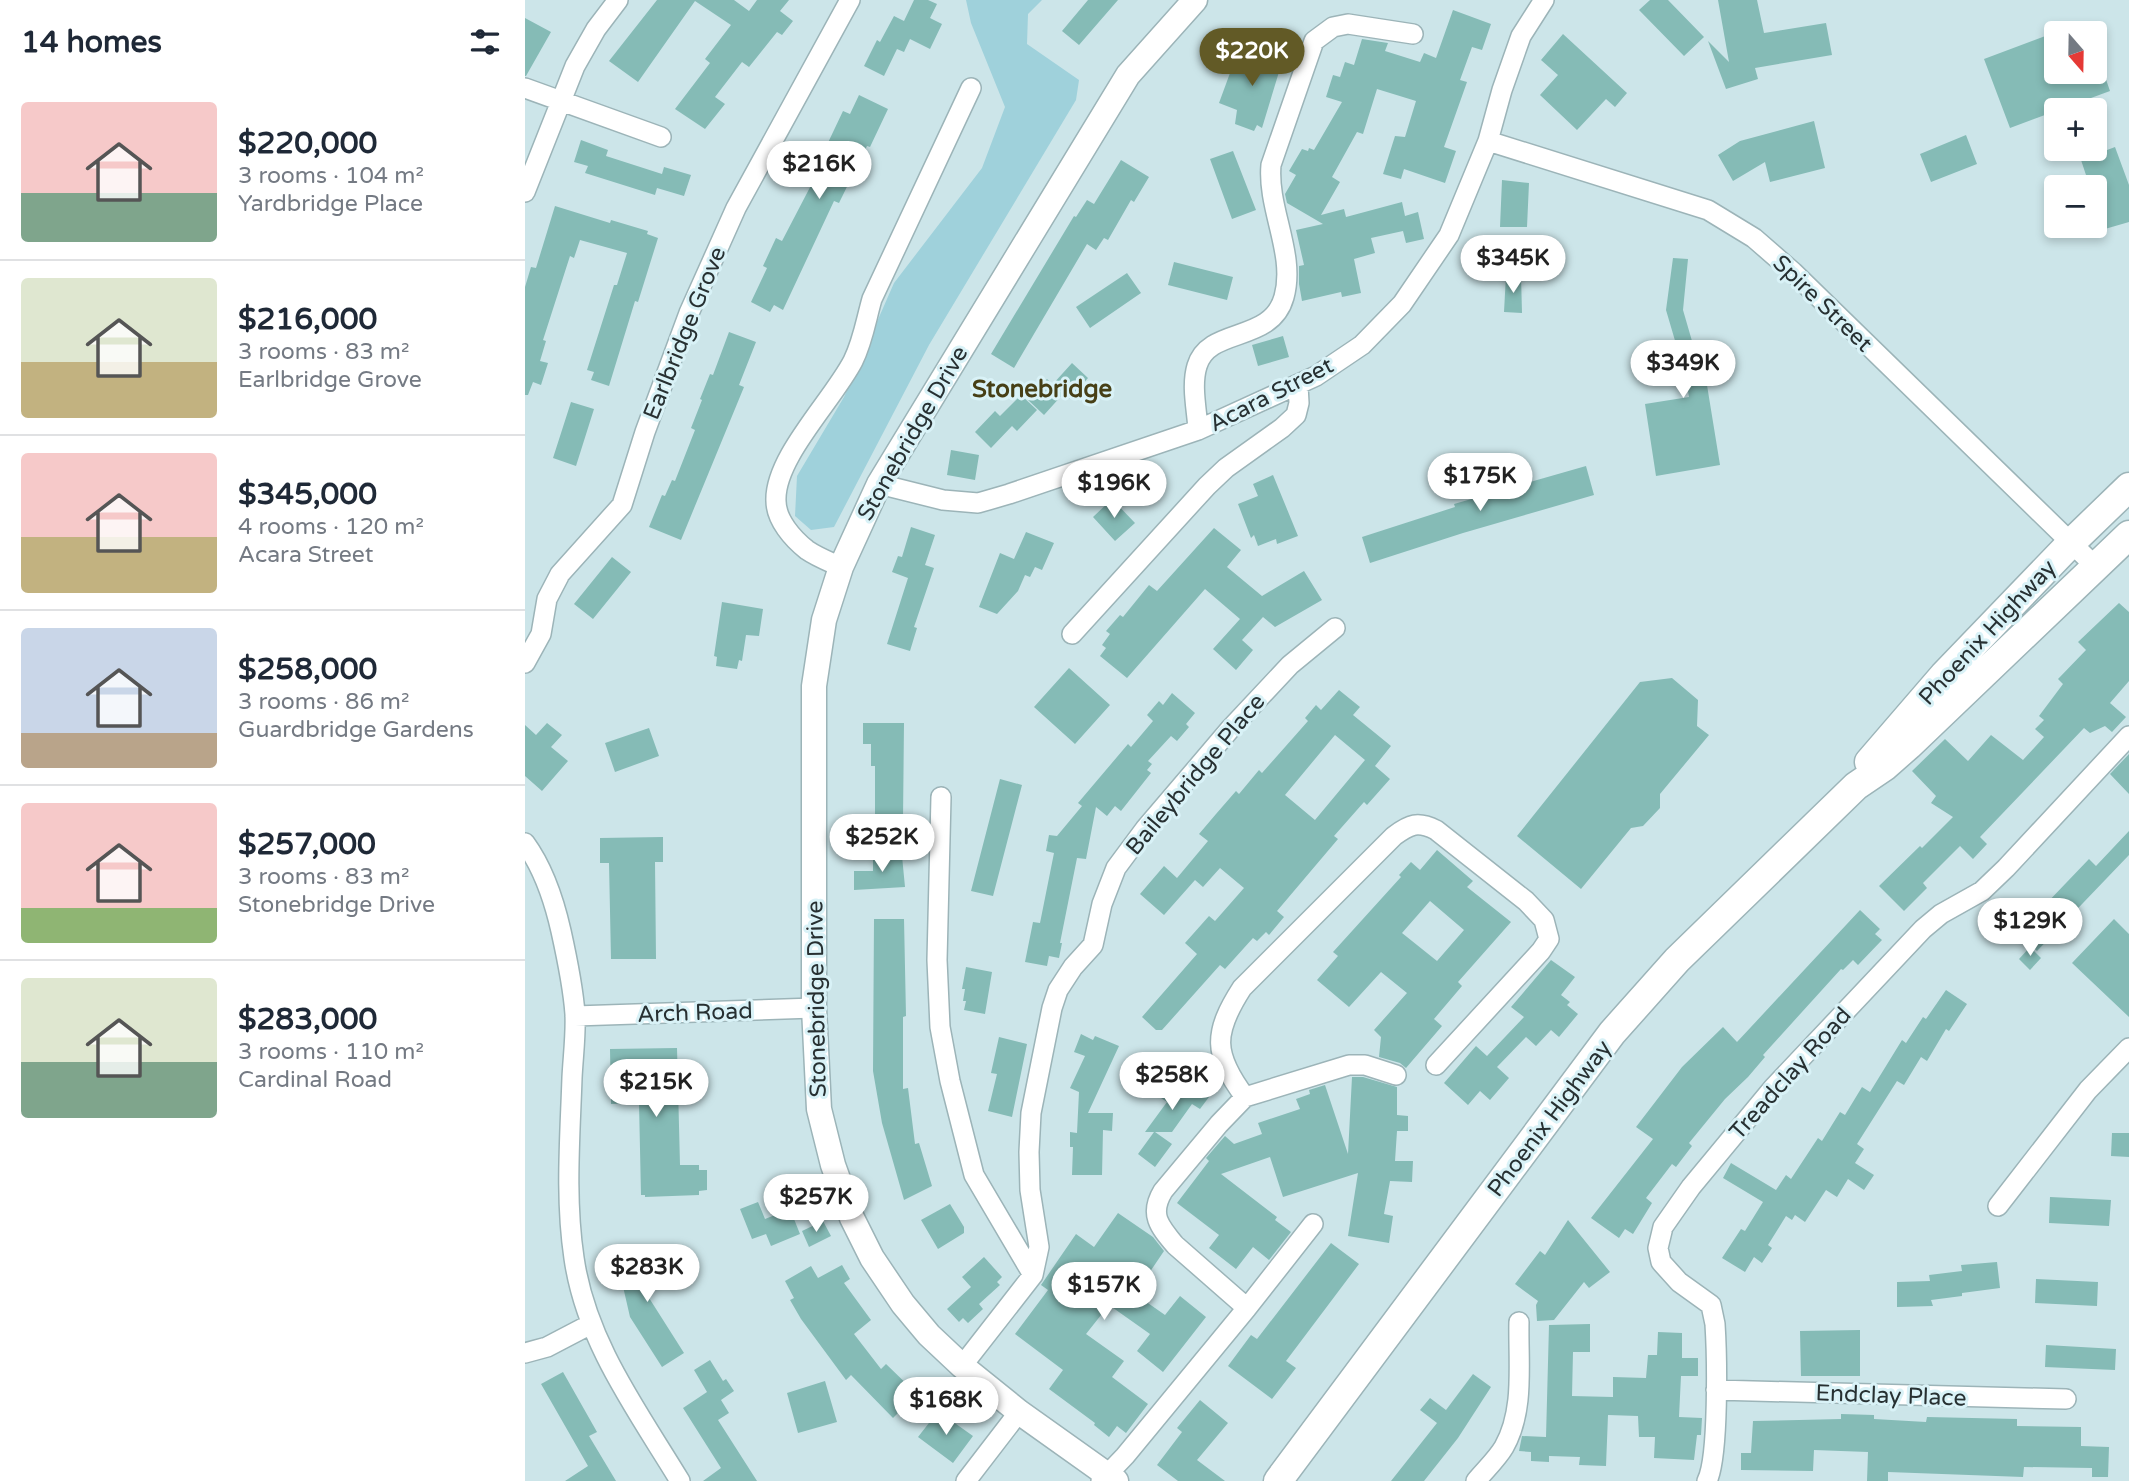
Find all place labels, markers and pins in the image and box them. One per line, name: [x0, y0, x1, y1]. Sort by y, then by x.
pin: $220K: [1203, 28, 1301, 88]
pin: $216K: [770, 142, 868, 201]
pin: $345K: [1464, 236, 1562, 295]
pin: $349K: [1634, 340, 1732, 400]
pin: $175K: [1431, 454, 1529, 513]
pin: $196K: [1065, 461, 1163, 520]
pin: $252K: [833, 814, 931, 874]
pin: $129K: [1981, 898, 2079, 958]
pin: $258K: [1123, 1052, 1221, 1112]
pin: $215K: [607, 1060, 705, 1119]
pin: $257K: [767, 1174, 865, 1234]
pin: $283K: [598, 1244, 696, 1304]
pin: $157K: [1055, 1262, 1153, 1322]
pin: $168K: [897, 1378, 995, 1437]

